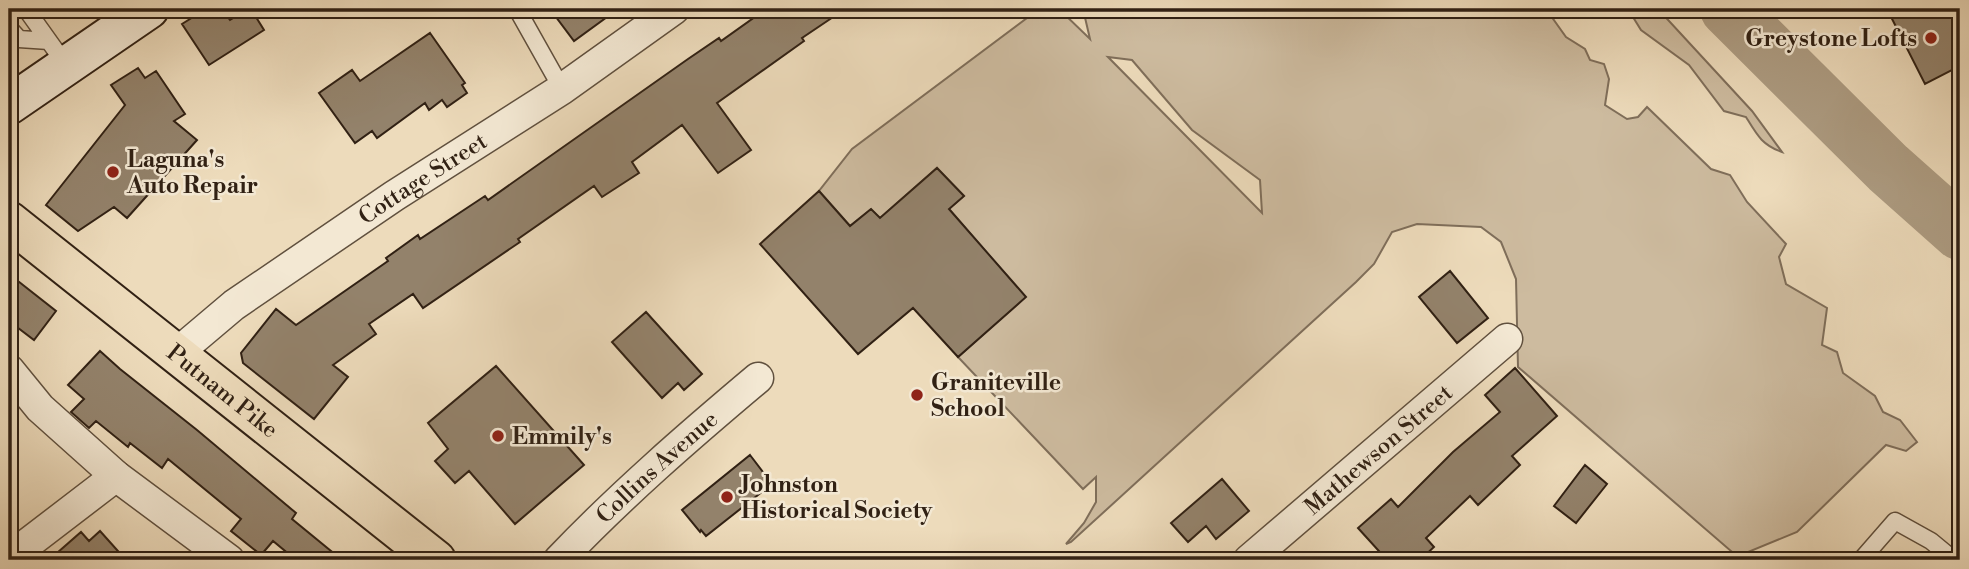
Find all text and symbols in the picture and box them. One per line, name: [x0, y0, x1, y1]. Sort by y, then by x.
place label: Greystone Lofts: [1745, 25, 1917, 53]
marker: Greystone Lofts: [1923, 30, 1939, 46]
street label: Cottage Street: [353, 127, 492, 231]
place label: Laguna's Auto Repair: [126, 146, 258, 200]
marker: Laguna's Auto Repair: [105, 164, 121, 180]
street label: Putnam Pike: [161, 339, 283, 444]
place label: Graniteville School: [931, 369, 1061, 423]
street label: Mathewson Street: [1299, 379, 1458, 521]
marker: Graniteville School: [909, 387, 925, 403]
street label: Collins Avenue: [591, 405, 724, 530]
place label: Emmily's: [512, 423, 612, 451]
marker: Emmily's: [490, 428, 506, 444]
place label: Johnston Historical Society: [738, 471, 933, 525]
marker: Johnston Historical Society: [719, 489, 735, 505]

